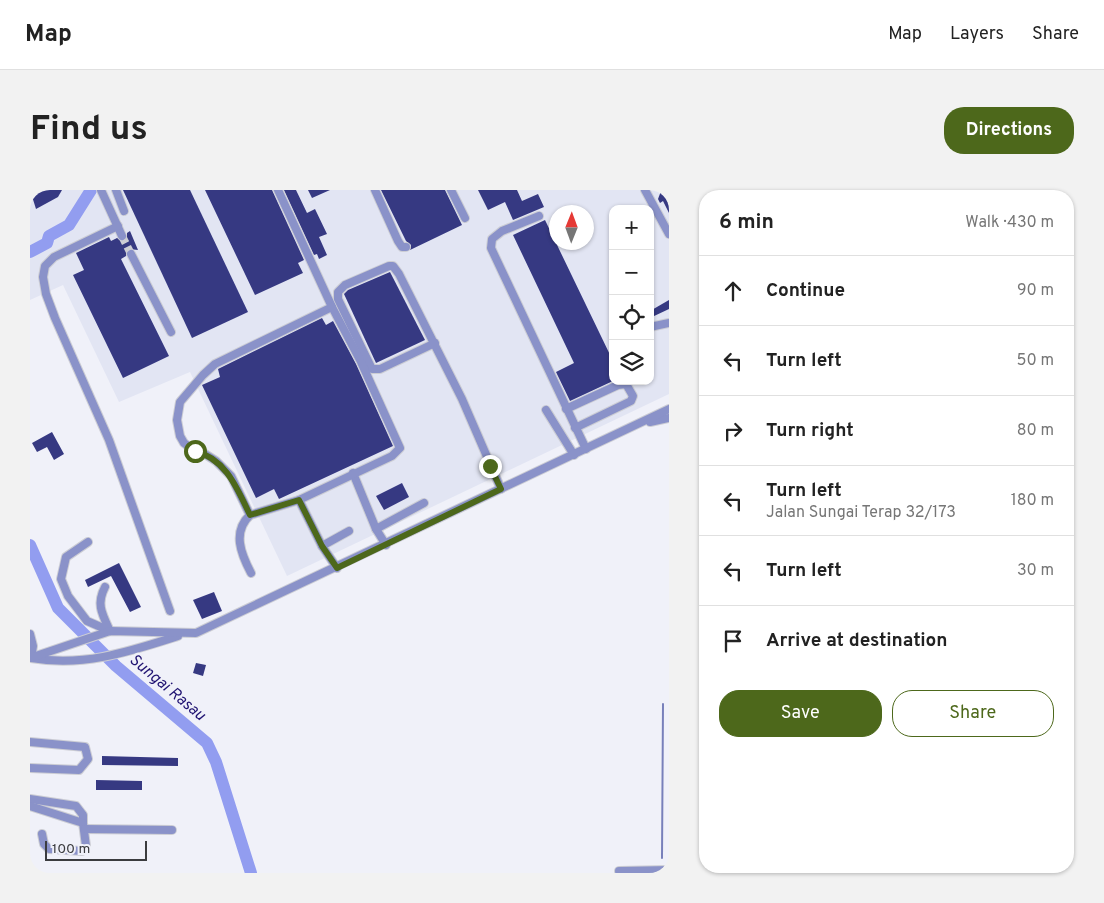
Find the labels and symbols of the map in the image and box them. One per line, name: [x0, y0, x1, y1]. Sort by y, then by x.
north arrow: [549, 205, 594, 250]
route start: [184, 440, 207, 463]
route end: [479, 455, 502, 478]
water label: Sungai Rasau: [125, 650, 209, 726]
scale bar: [45, 838, 148, 861]

